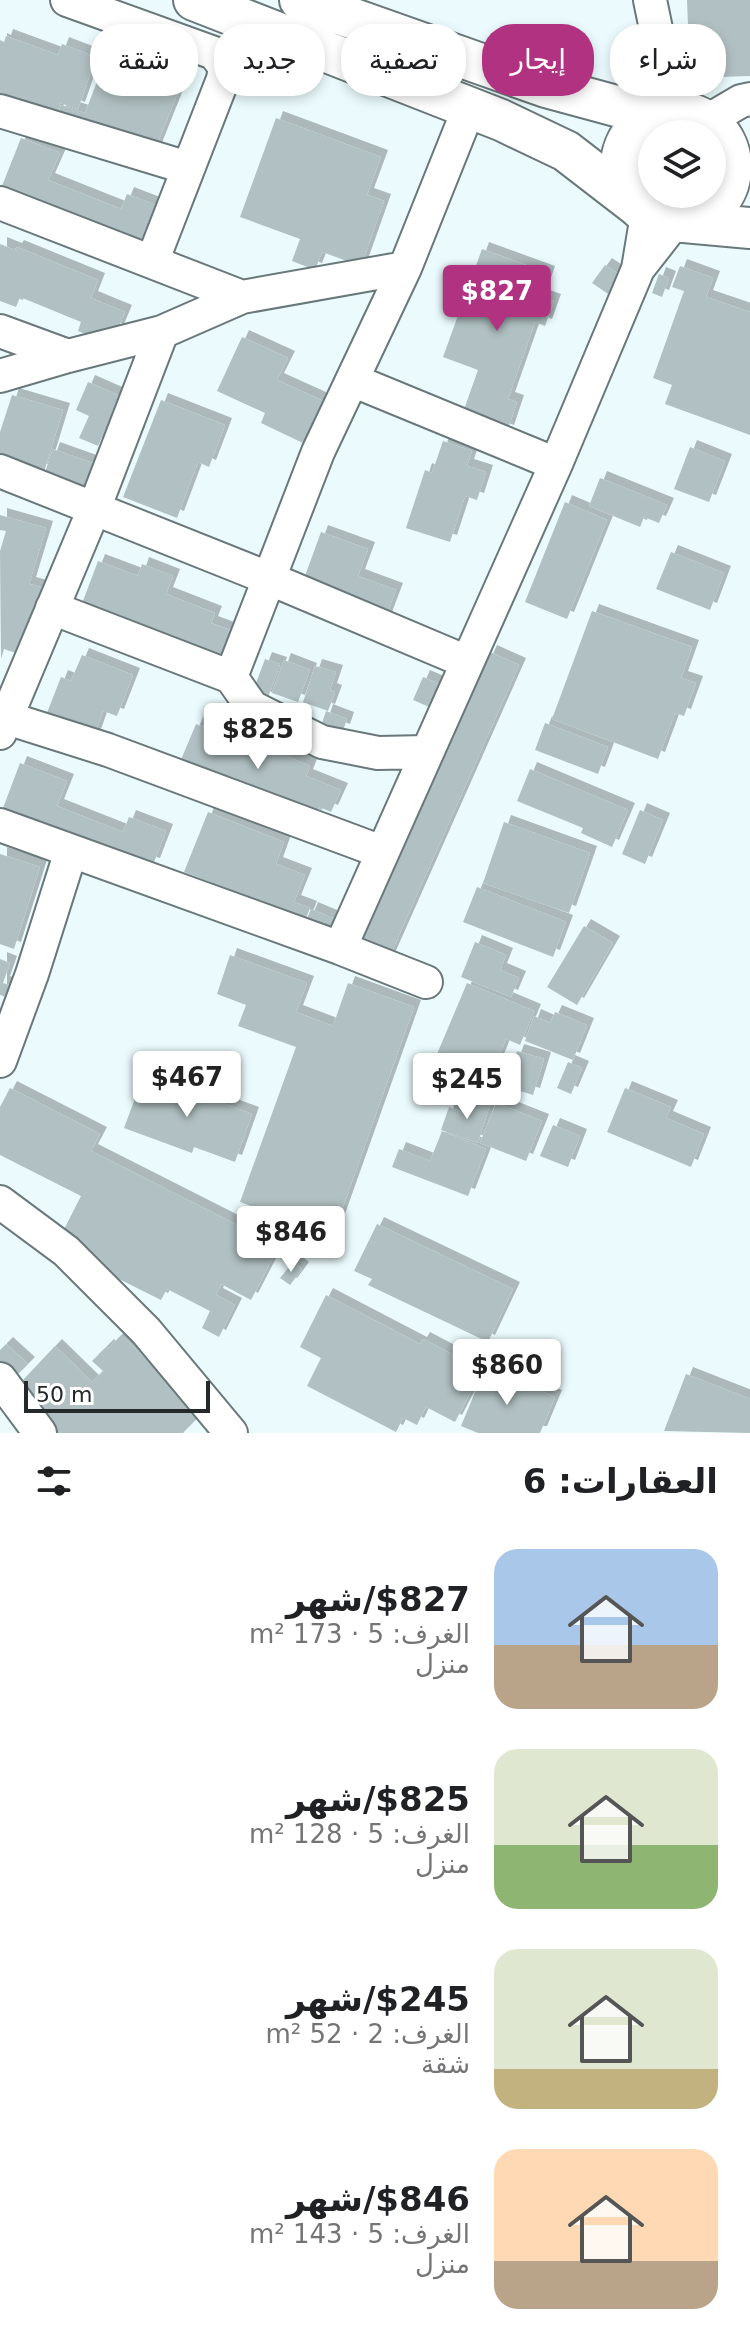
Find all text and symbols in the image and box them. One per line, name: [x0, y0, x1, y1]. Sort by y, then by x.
chip: شقة: [90, 24, 198, 96]
chip: جديد: [214, 24, 325, 96]
chip: تصفية: [341, 24, 466, 96]
chip: إيجار: [482, 24, 594, 96]
chip: شراء: [610, 24, 726, 96]
map controls: [638, 120, 726, 208]
button: layers: [638, 120, 726, 208]
pin: $827: [450, 265, 544, 333]
text: $827: [461, 276, 533, 306]
pin: $825: [211, 703, 305, 771]
text: $825: [222, 714, 294, 744]
pin: $467: [140, 1051, 234, 1119]
pin: $245: [420, 1053, 514, 1121]
text: $467: [151, 1062, 223, 1092]
text: $245: [431, 1064, 503, 1094]
pin: $846: [244, 1206, 338, 1274]
text: $846: [255, 1217, 327, 1247]
pin: $860: [460, 1339, 554, 1407]
text: $860: [471, 1350, 543, 1380]
scale bar: [24, 1377, 210, 1413]
text: 50 m: [36, 1382, 92, 1407]
icon: filters: [32, 1459, 76, 1503]
text: العقارات: 6: [523, 1461, 718, 1501]
text: $827/شهر: [286, 1579, 470, 1619]
icon: home: [558, 1581, 654, 1677]
text: الغرف: 5 · 173 m²: [249, 1619, 470, 1649]
text: منزل: [415, 1649, 470, 1679]
text: $825/شهر: [286, 1779, 470, 1819]
icon: home: [558, 1781, 654, 1877]
text: الغرف: 5 · 128 m²: [249, 1819, 470, 1849]
text: منزل: [415, 1849, 470, 1879]
text: $245/شهر: [286, 1979, 470, 2019]
icon: home: [558, 1981, 654, 2077]
text: الغرف: 2 · 52 m²: [266, 2019, 470, 2049]
text: شقة: [421, 2049, 470, 2079]
text: $846/شهر: [286, 2179, 470, 2219]
icon: home: [558, 2181, 654, 2277]
text: الغرف: 5 · 143 m²: [249, 2219, 470, 2249]
text: منزل: [415, 2249, 470, 2279]

